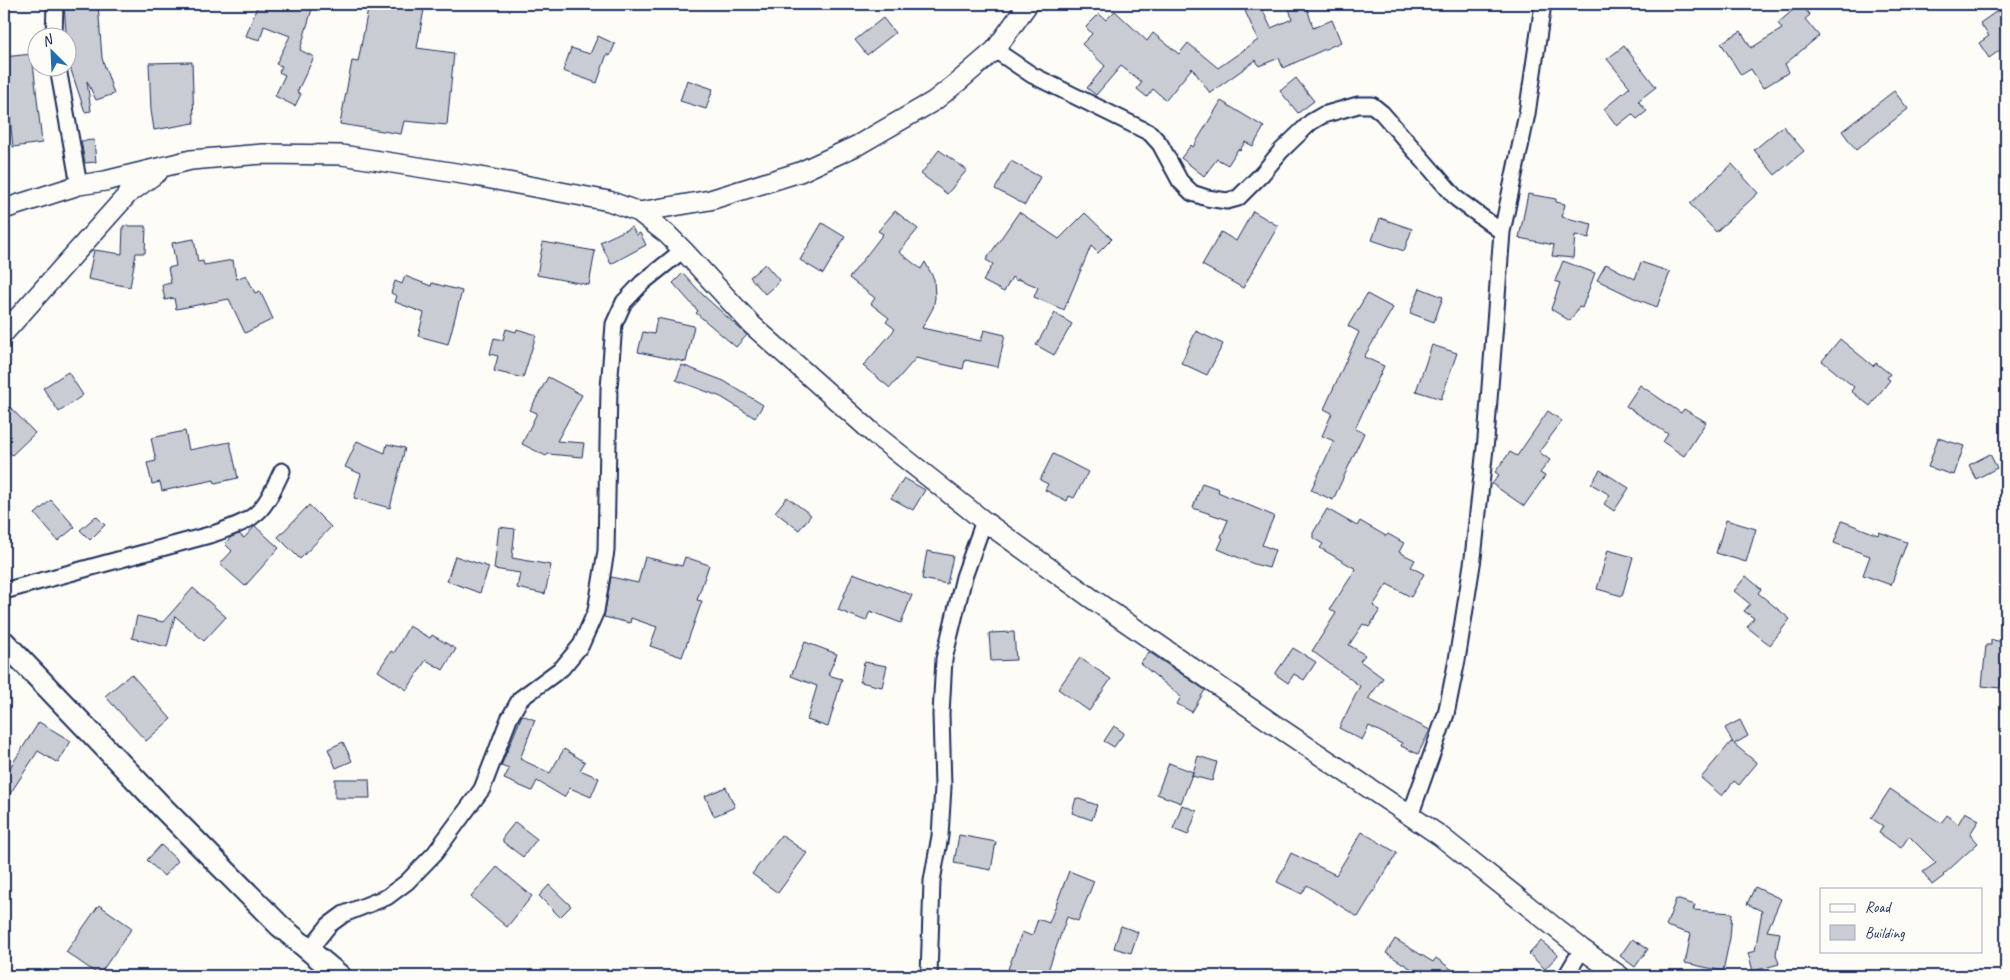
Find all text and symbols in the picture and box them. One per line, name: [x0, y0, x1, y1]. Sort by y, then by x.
north arrow: [28, 28, 78, 78]
text: N: [39, 30, 56, 50]
legend: [1820, 888, 1982, 952]
text: Road: [1865, 898, 1892, 917]
text: Building: [1865, 924, 1905, 943]

